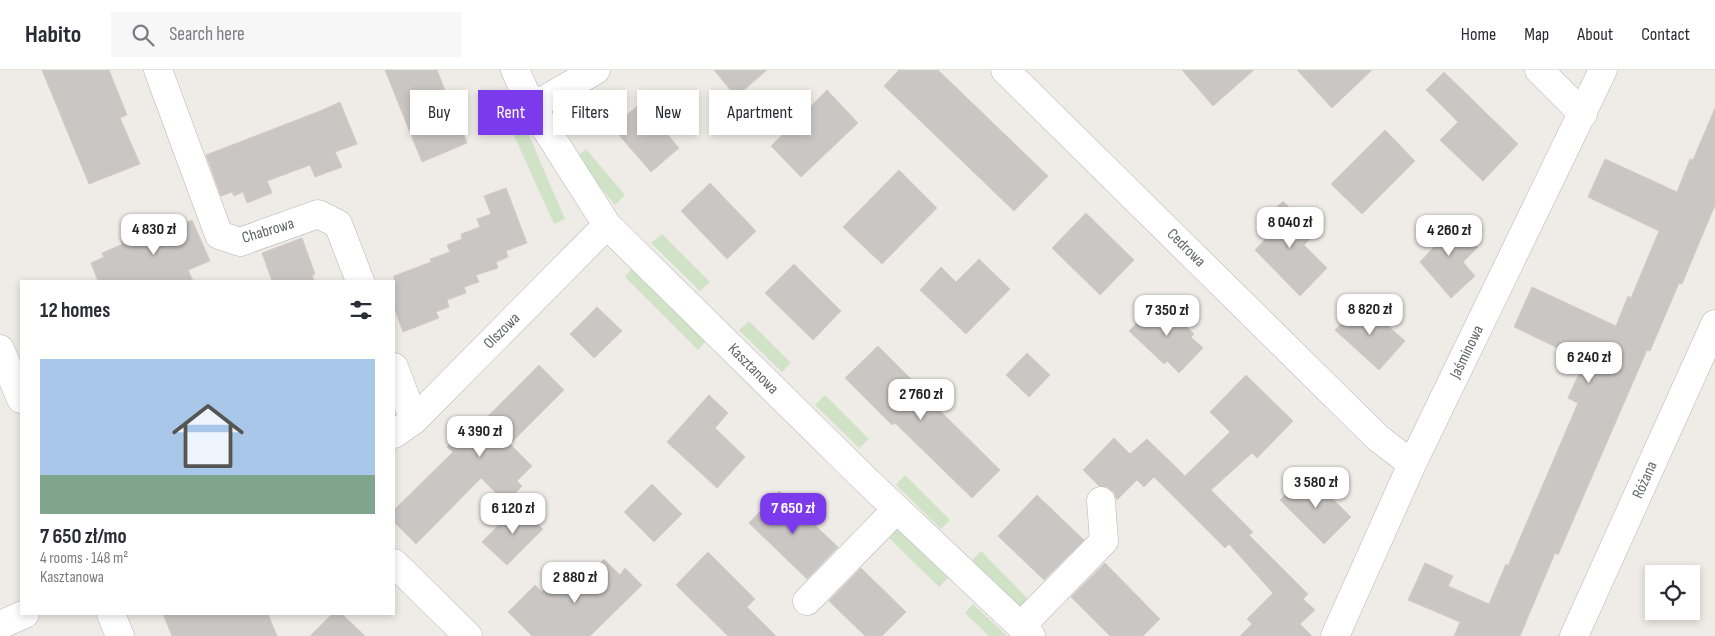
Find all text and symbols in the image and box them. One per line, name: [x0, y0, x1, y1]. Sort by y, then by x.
search box: [111, 12, 461, 57]
text: Habito: [25, 20, 81, 49]
icon: search: [129, 21, 157, 49]
text: Search here: [169, 23, 245, 46]
text: Home: [1461, 24, 1496, 45]
text: Map: [1524, 24, 1549, 45]
text: About: [1577, 24, 1613, 45]
text: Contact: [1641, 24, 1690, 45]
chip: Buy: [410, 90, 468, 135]
chip: Rent: [478, 90, 543, 135]
chip: Filters: [553, 90, 627, 135]
chip: New: [637, 90, 699, 135]
chip: Apartment: [709, 90, 811, 135]
pin: 8 040 zł: [1238, 206, 1342, 249]
text: 8 040 zł: [1268, 213, 1312, 232]
pin: 4 830 zł: [102, 214, 206, 256]
street label: Chabrowa: [240, 214, 296, 248]
pin: 4 260 zł: [1397, 214, 1501, 257]
text: 4 830 zł: [132, 220, 176, 239]
text: 4 260 zł: [1427, 221, 1471, 240]
street label: Cedrowa: [1163, 225, 1209, 271]
pin: 7 350 zł: [1115, 294, 1219, 337]
pin: 8 820 zł: [1318, 294, 1422, 336]
icon: filters: [347, 296, 375, 324]
text: 12 homes: [40, 298, 110, 323]
text: 8 820 zł: [1348, 300, 1392, 319]
text: 7 350 zł: [1145, 301, 1189, 320]
street label: Olszowa: [480, 309, 524, 353]
street label: Jaśminowa: [1446, 322, 1488, 383]
street label: Kasztanowa: [724, 340, 782, 398]
pin: 6 240 zł: [1537, 342, 1641, 384]
text: 6 240 zł: [1567, 348, 1611, 367]
pin: 2 760 zł: [869, 378, 973, 421]
text: 2 760 zł: [899, 385, 943, 404]
icon: home: [163, 391, 253, 481]
pin: 4 390 zł: [428, 416, 532, 458]
text: 4 390 zł: [458, 422, 502, 441]
street label: Różana: [1628, 458, 1662, 502]
pin: 3 580 zł: [1264, 466, 1368, 509]
text: 3 580 zł: [1294, 473, 1338, 492]
pin: 6 120 zł: [461, 492, 565, 535]
pin: 7 650 zł: [741, 492, 845, 535]
text: 6 120 zł: [491, 499, 535, 518]
text: 7 650 zł: [771, 499, 815, 518]
text: 7 650 zł/mo: [40, 524, 127, 549]
text: 4 rooms · 148 m²: [40, 549, 128, 568]
pin: 2 880 zł: [523, 562, 627, 604]
map controls: [1645, 565, 1700, 620]
button: locate: [1645, 565, 1700, 620]
text: Kasztanowa: [40, 568, 104, 587]
text: 2 880 zł: [553, 568, 597, 587]

